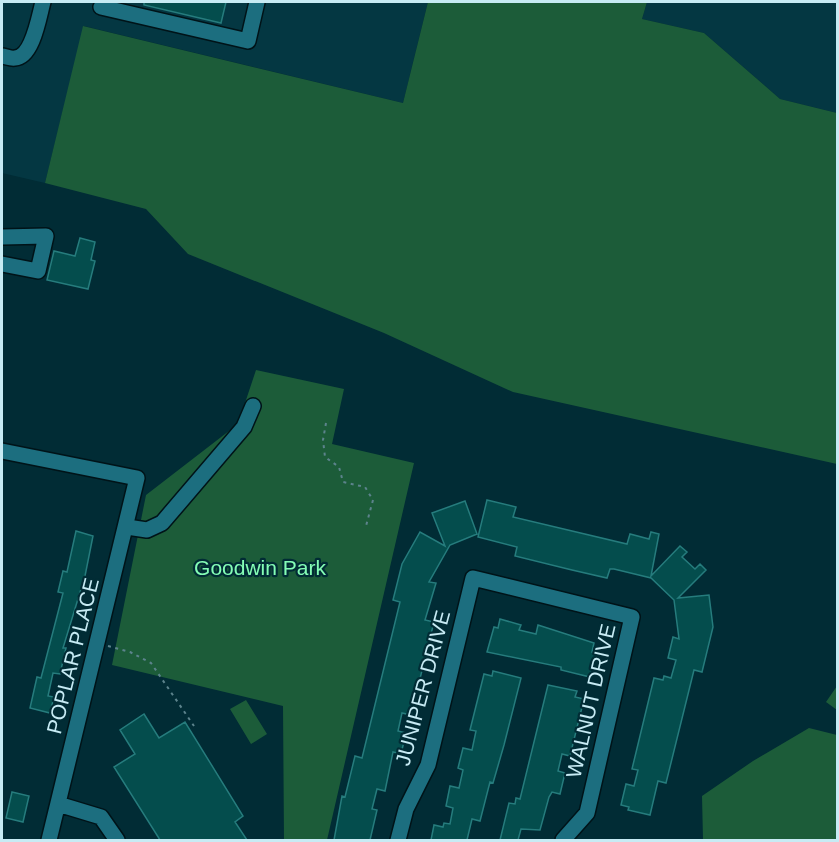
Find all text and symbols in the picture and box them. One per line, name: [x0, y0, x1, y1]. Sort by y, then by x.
park label: Goodwin Park: [194, 556, 326, 579]
street label: POPLAR PLACE: [42, 576, 103, 736]
street label: JUNIPER DRIVE: [391, 608, 454, 768]
street label: WALNUT DRIVE: [562, 622, 619, 780]

